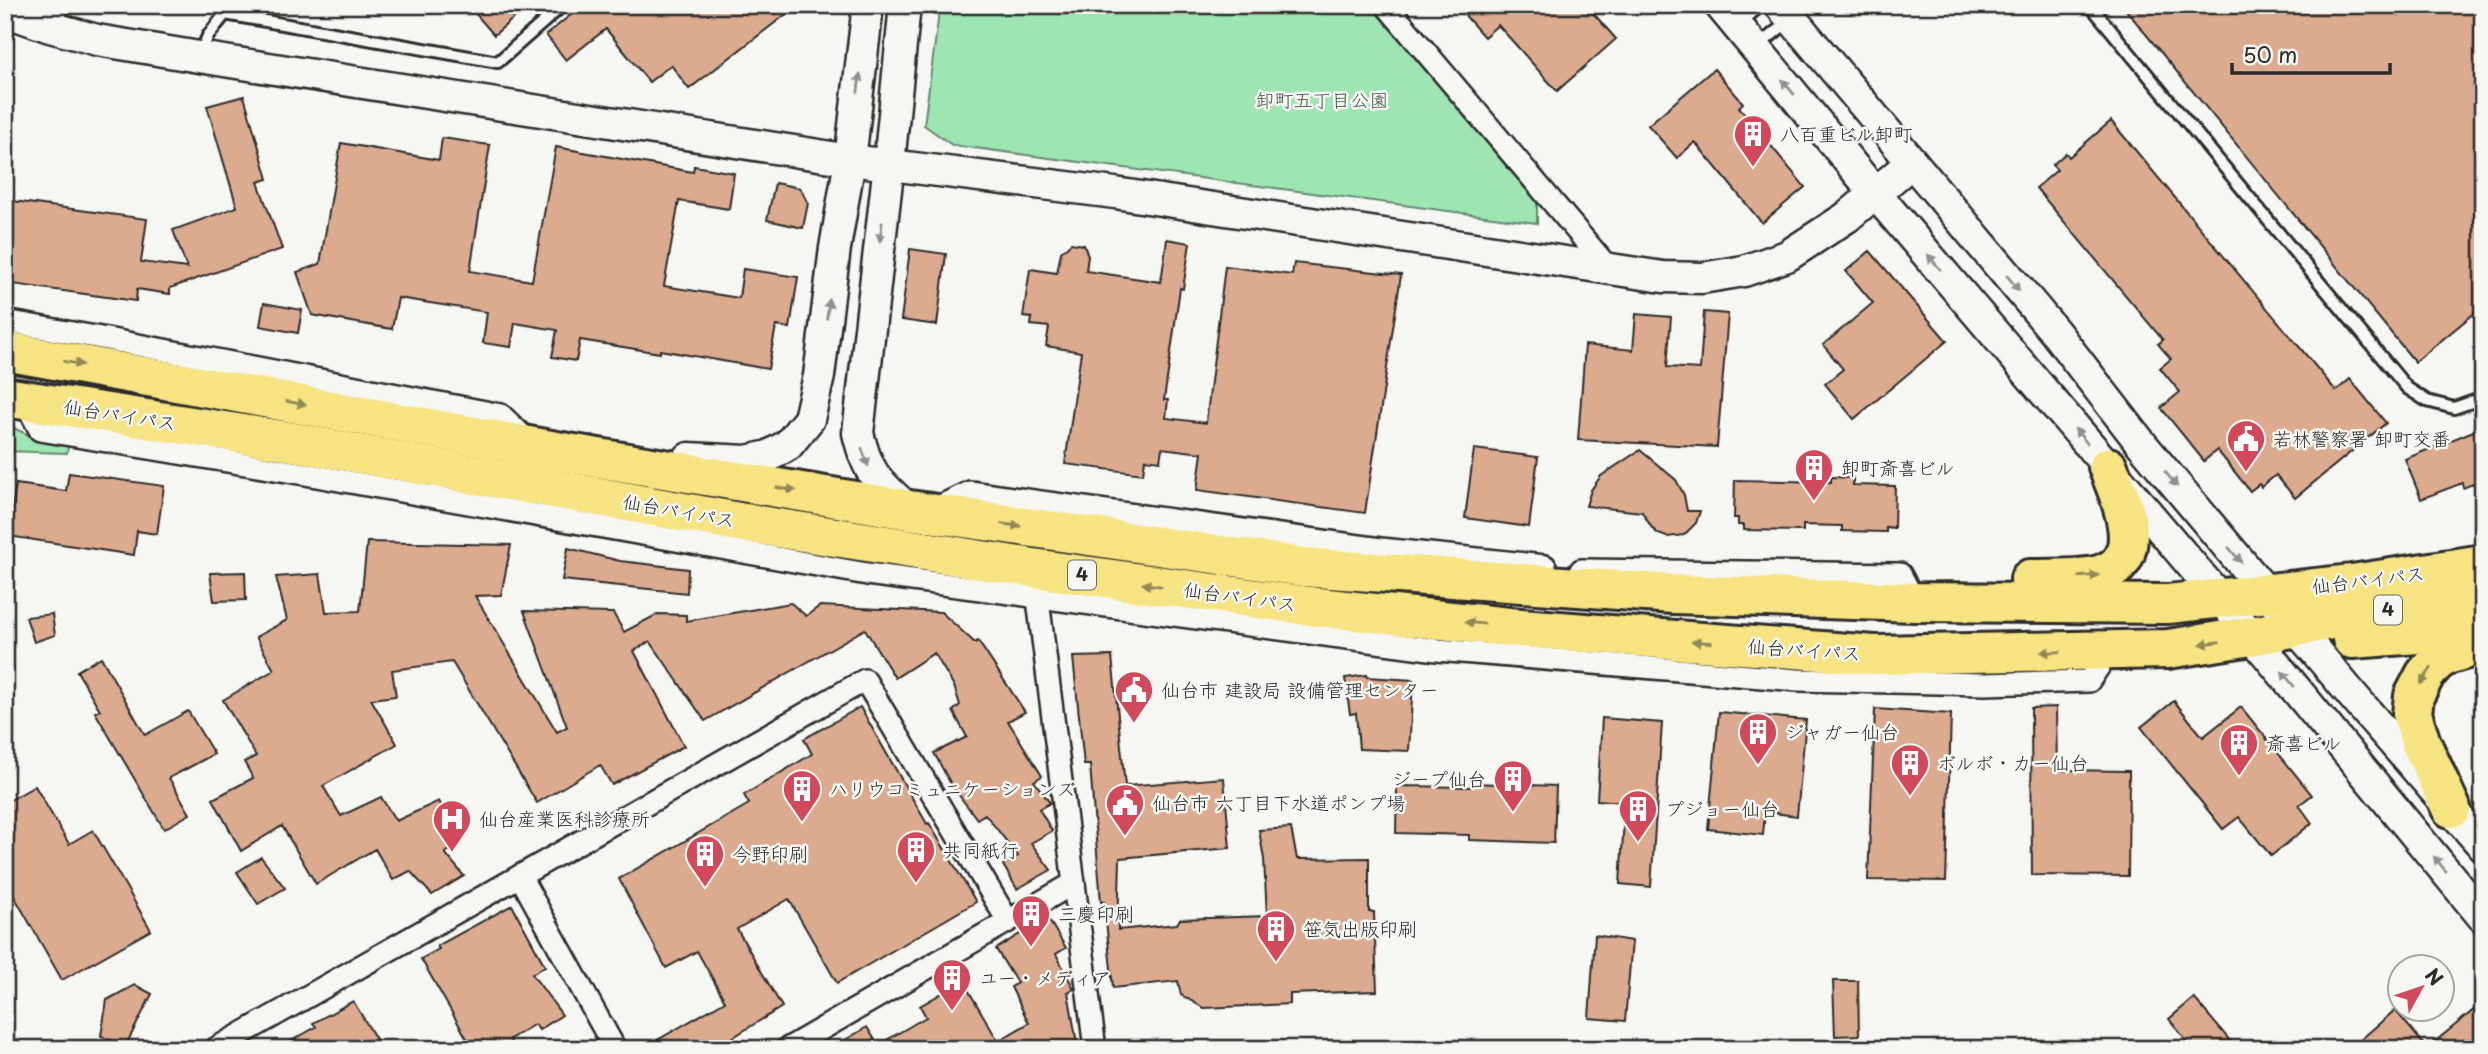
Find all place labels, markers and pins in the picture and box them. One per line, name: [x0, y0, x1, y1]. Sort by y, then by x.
building icon: 八百重ビル卸町: [1732, 113, 1774, 168]
place label: 八百重ビル卸町: [1780, 119, 1913, 147]
public building icon: 若林警察署 卸町交番: [2225, 418, 2267, 473]
place label: 若林警察署 卸町交番: [2273, 424, 2450, 452]
building icon: 卸町斎喜ビル: [1793, 447, 1835, 502]
place label: 卸町斎喜ビル: [1841, 453, 1955, 481]
public building icon: 仙台市 建設局 設備管理センター: [1113, 669, 1155, 724]
place label: 仙台市 建設局 設備管理センター: [1161, 675, 1439, 703]
building icon: ジャガー仙台: [1737, 711, 1779, 766]
place label: ジャガー仙台: [1785, 717, 1899, 745]
building icon: 斎喜ビル: [2218, 722, 2260, 777]
place label: 斎喜ビル: [2266, 728, 2342, 756]
building icon: ボルボ・カー仙台: [1889, 742, 1931, 797]
place label: ボルボ・カー仙台: [1937, 748, 2089, 776]
building icon: ジープ仙台: [1492, 758, 1534, 813]
place label: ジープ仙台: [1392, 764, 1486, 792]
building icon: ハリウコミュニケーションズ: [781, 768, 823, 823]
place label: ハリウコミュニケーションズ: [829, 774, 1076, 802]
public building icon: 仙台市 六丁目下水道ポンプ場: [1104, 782, 1146, 837]
place label: 仙台市 六丁目下水道ポンプ場: [1152, 788, 1405, 816]
building icon: プジョー仙台: [1617, 788, 1659, 843]
place label: プジョー仙台: [1665, 794, 1779, 822]
hospital icon: 仙台産業医科診療所: [431, 798, 473, 853]
place label: 仙台産業医科診療所: [479, 804, 650, 832]
building icon: 共同紙行: [895, 829, 937, 884]
building icon: 今野印刷: [684, 833, 726, 888]
place label: 共同紙行: [943, 835, 1019, 863]
place label: 今野印刷: [732, 839, 808, 867]
building icon: 三慶印刷: [1010, 893, 1052, 948]
place label: 三慶印刷: [1058, 899, 1134, 927]
building icon: 笹気出版印刷: [1255, 908, 1297, 963]
place label: 笹気出版印刷: [1303, 914, 1417, 942]
building icon: ユー・メディア: [931, 957, 973, 1012]
place label: ユー・メディア: [979, 963, 1111, 991]

